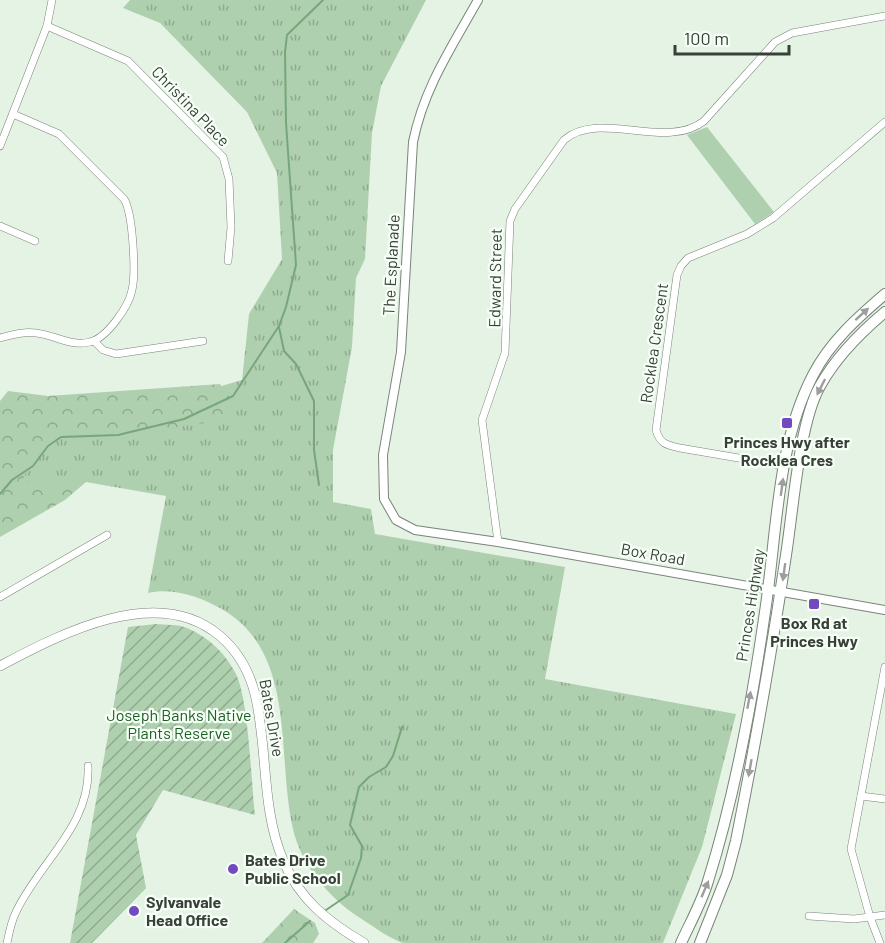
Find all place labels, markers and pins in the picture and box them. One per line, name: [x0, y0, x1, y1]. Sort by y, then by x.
marker: Princes Hwy after Rocklea Cres: [780, 416, 794, 430]
place label: Princes Hwy after Rocklea Cres: [724, 432, 850, 469]
marker: Box Rd at Princes Hwy: [807, 597, 821, 611]
place label: Box Rd at Princes Hwy: [770, 613, 858, 650]
place label: Bates Drive Public School: [245, 850, 341, 887]
marker: Bates Drive Public School: [226, 862, 240, 876]
place label: Sylvanvale Head Office: [146, 892, 228, 929]
marker: Sylvanvale Head Office: [127, 904, 141, 918]

